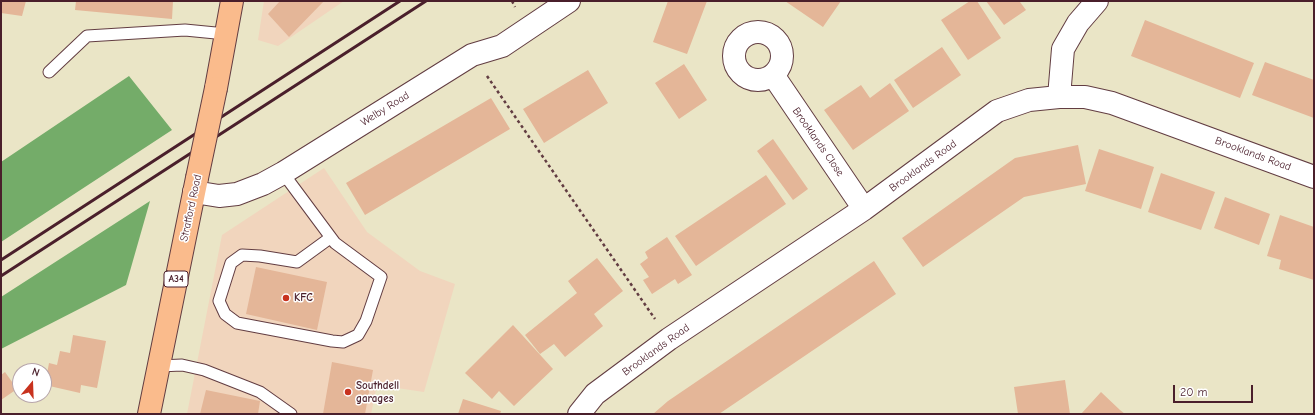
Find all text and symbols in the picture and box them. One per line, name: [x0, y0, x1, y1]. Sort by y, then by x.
street label: Welby Road: [358, 89, 412, 129]
street label: Brooklands Close: [789, 105, 847, 179]
street label: Brooklands Road: [1213, 134, 1293, 174]
street label: Brooklands Road: [887, 137, 959, 195]
street label: Stratford Road: [177, 173, 205, 243]
road number: A34: [164, 271, 188, 287]
place label: KFC: [294, 291, 313, 305]
marker: KFC: [281, 293, 291, 303]
street label: Brooklands Road: [620, 321, 692, 379]
north arrow: [12, 363, 52, 403]
text: N: [30, 365, 41, 379]
scale bar: [1175, 377, 1255, 403]
place label: Southdell garages: [356, 379, 399, 405]
text: 20 m: [1180, 385, 1208, 399]
marker: Southdell garages: [343, 387, 353, 397]

